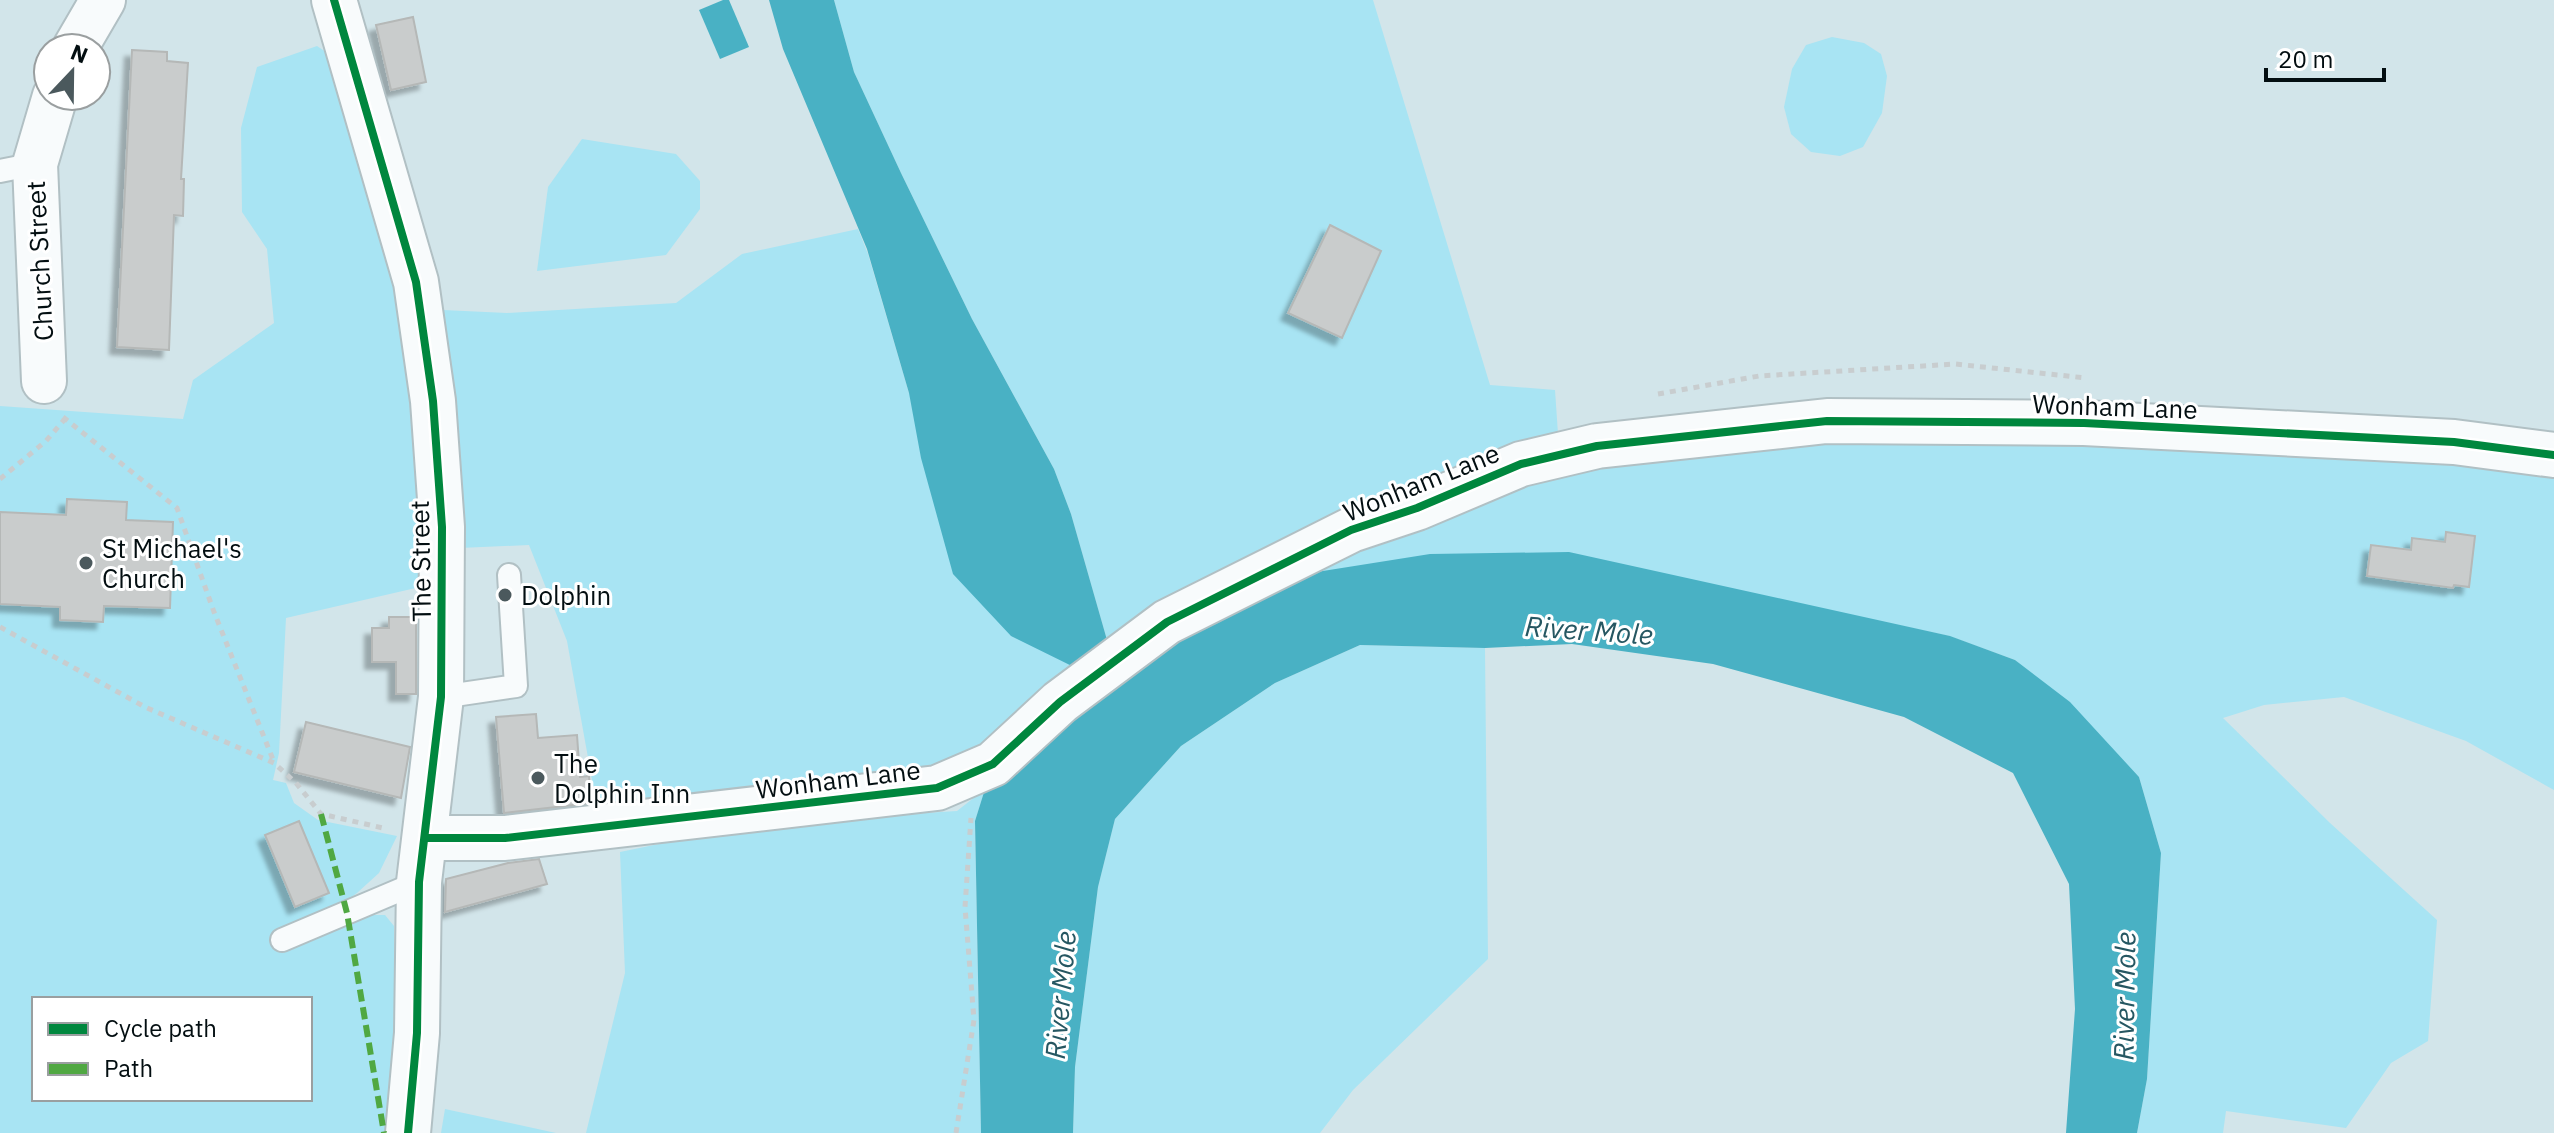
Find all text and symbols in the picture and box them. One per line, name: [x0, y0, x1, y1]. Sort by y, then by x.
north arrow: [32, 32, 112, 112]
scale bar: [2266, 32, 2384, 82]
text: N: [67, 37, 92, 69]
text: 20 m: [2278, 43, 2333, 75]
street label: Church Street: [18, 180, 60, 342]
street label: Wonham Lane: [2032, 386, 2198, 426]
street label: Wonham Lane: [1338, 435, 1504, 529]
street label: The Street: [402, 500, 438, 622]
place label: St Michael's Church: [102, 531, 242, 595]
marker: St Michael's Church: [77, 554, 95, 572]
place label: Dolphin: [521, 578, 611, 612]
marker: Dolphin: [496, 586, 514, 604]
water label: River Mole: [1524, 607, 1654, 653]
place label: The Dolphin Inn: [554, 746, 690, 810]
street label: Wonham Lane: [754, 752, 922, 806]
marker: The Dolphin Inn: [529, 769, 547, 787]
water label: River Mole: [1036, 929, 1084, 1061]
water label: River Mole: [2104, 931, 2144, 1061]
legend: [32, 997, 312, 1101]
text: Cycle path: [104, 1012, 217, 1044]
text: Path: [104, 1052, 153, 1084]

